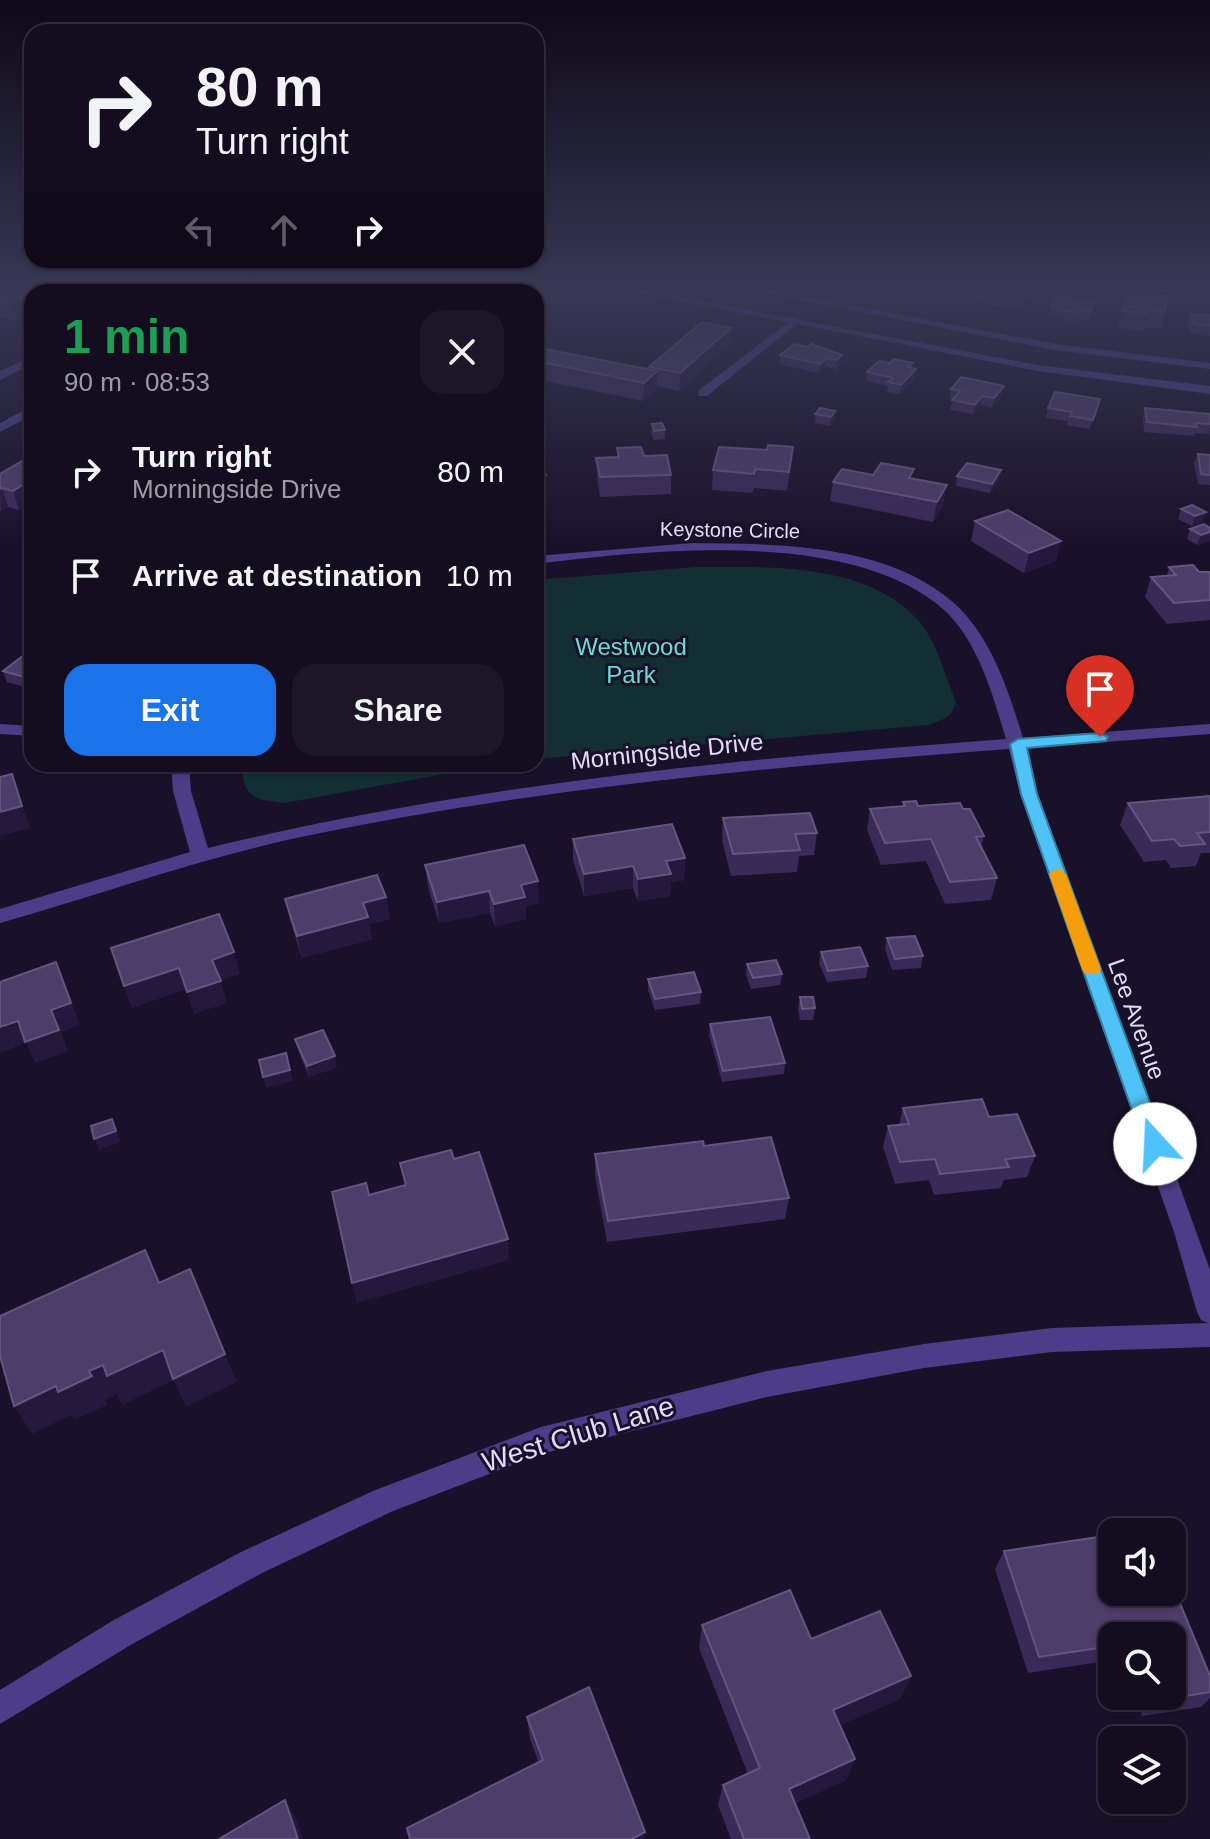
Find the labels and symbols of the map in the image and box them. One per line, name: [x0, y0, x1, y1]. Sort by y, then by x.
street label: Keystone Circle: [660, 518, 800, 542]
park label: Westwood Park: [575, 633, 687, 688]
pin: [1066, 655, 1134, 737]
street label: Morningside Drive: [569, 727, 765, 775]
street label: Lee Avenue: [1103, 955, 1171, 1083]
position arrow: [1113, 1102, 1197, 1186]
street label: West Club Lane: [478, 1390, 678, 1478]

